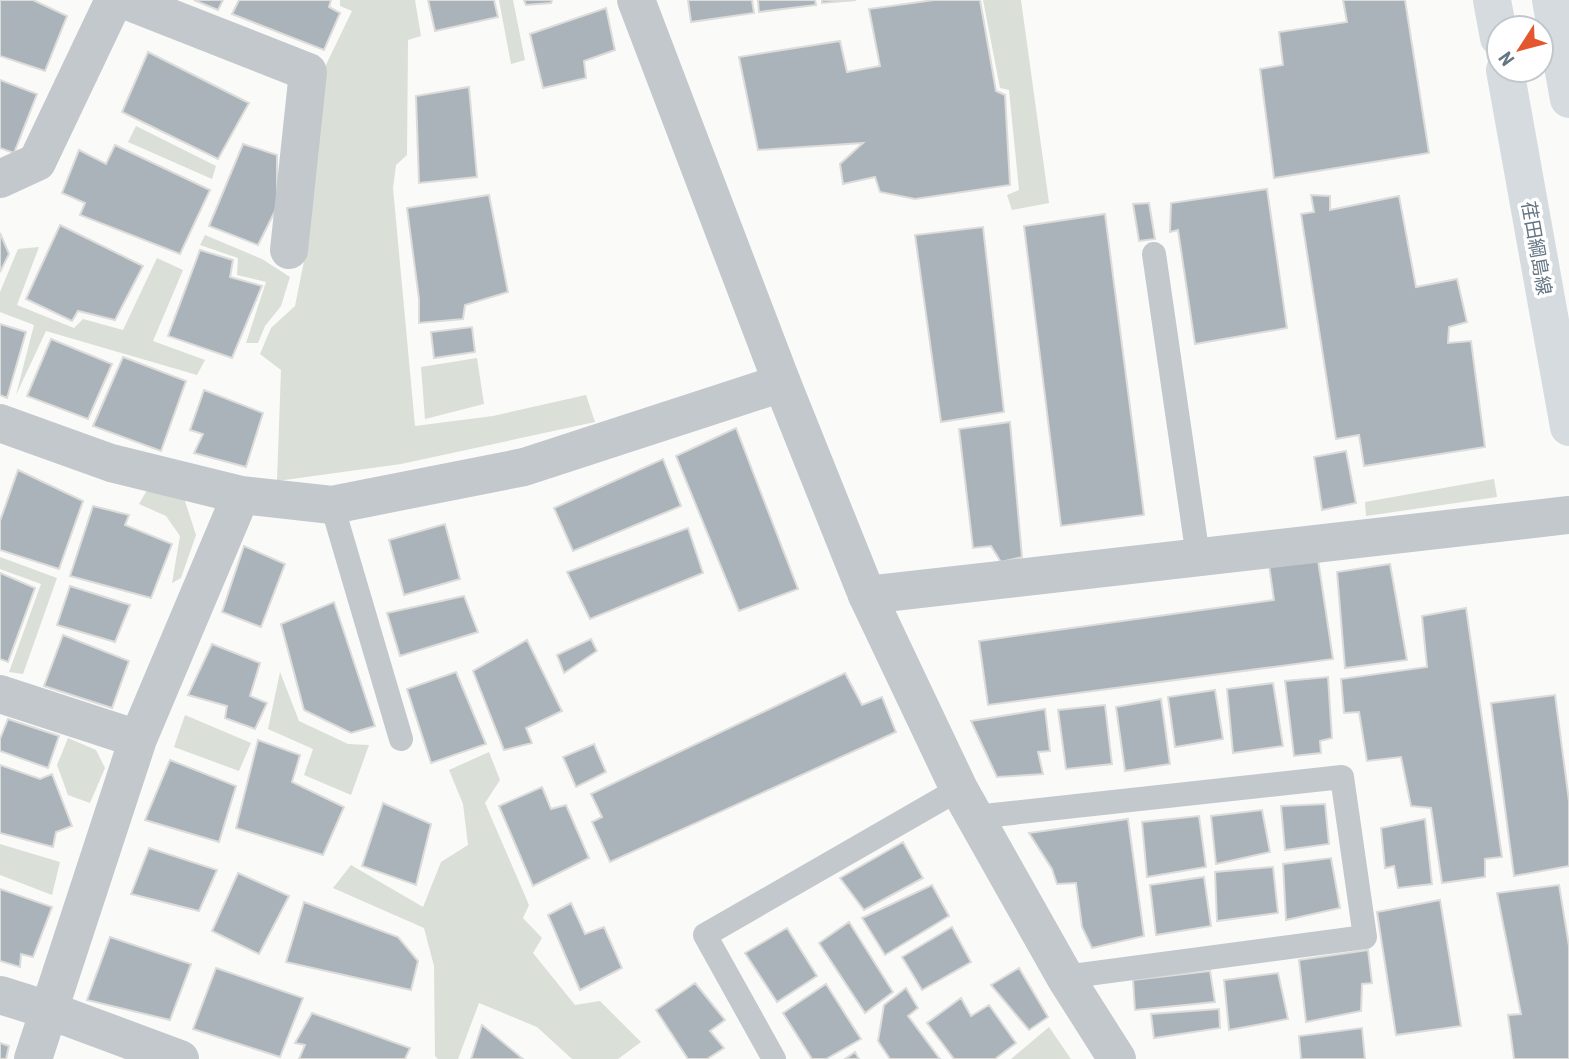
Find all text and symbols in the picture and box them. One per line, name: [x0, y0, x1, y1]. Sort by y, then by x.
north arrow: [1485, 14, 1555, 84]
text: N: [1494, 47, 1519, 70]
street label: 荏田綱島線: [1517, 199, 1556, 297]

